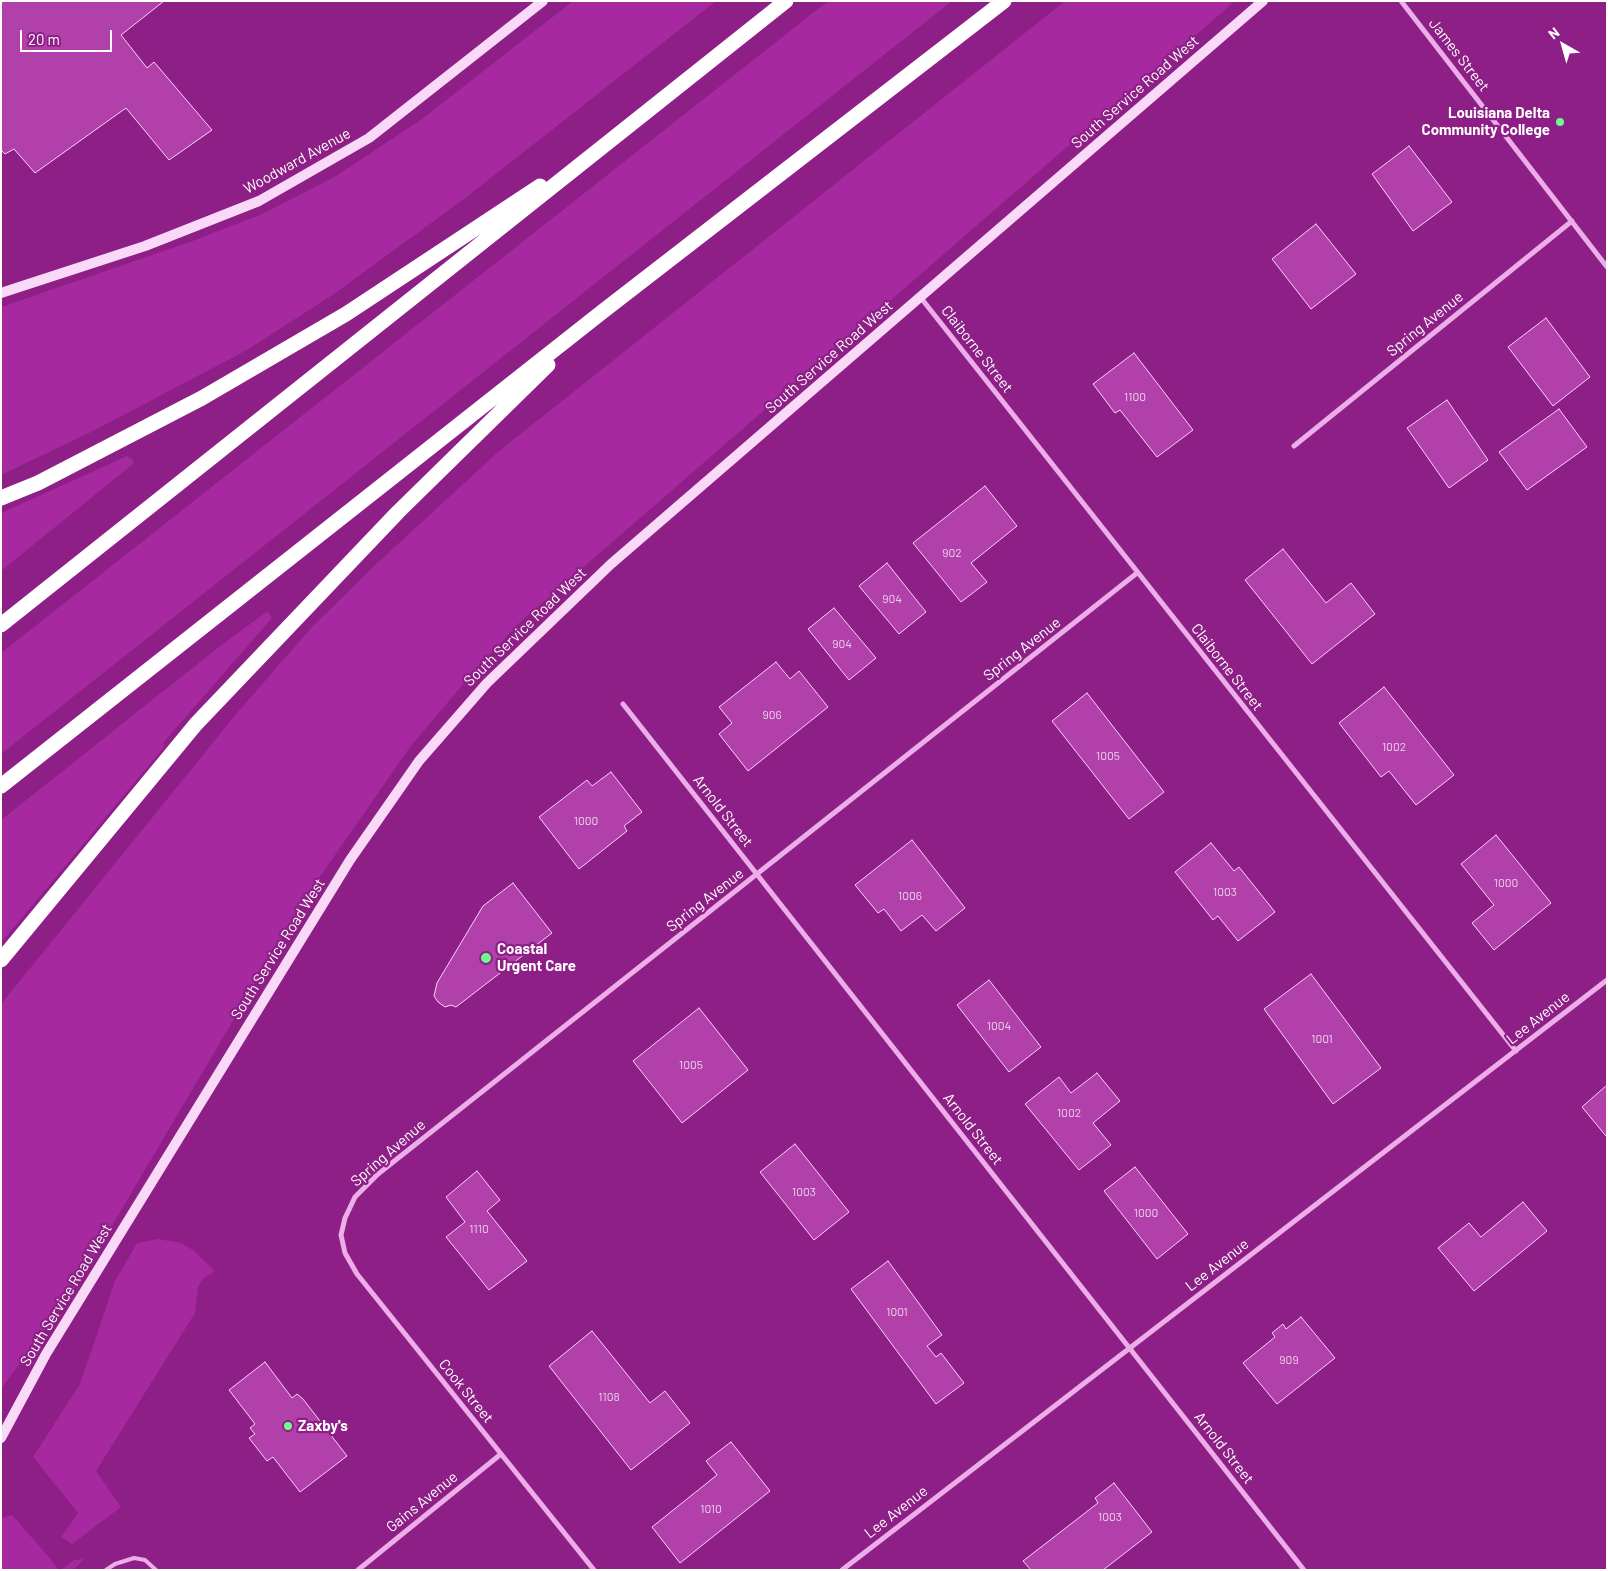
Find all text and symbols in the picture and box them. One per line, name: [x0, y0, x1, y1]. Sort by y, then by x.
street label: James Street: [1425, 15, 1493, 95]
scale bar: [22, 20, 115, 52]
north arrow: [1538, 20, 1588, 70]
text: N: [1545, 23, 1562, 42]
text: 20 m: [28, 30, 60, 48]
street label: South Service Road West: [1068, 32, 1202, 152]
place label: Louisiana Delta Community College: [1422, 104, 1550, 139]
marker: Louisiana Delta Community College: [1554, 116, 1566, 128]
street label: Woodward Avenue: [240, 124, 354, 198]
street label: Spring Avenue: [1383, 288, 1467, 360]
street label: South Service Road West: [762, 297, 896, 417]
street label: Claiborne Street: [937, 302, 1017, 396]
house number: 1100: [1124, 390, 1146, 404]
house number: 902: [942, 546, 962, 560]
street label: South Service Road West: [460, 564, 590, 690]
house number: 904: [882, 592, 902, 606]
street label: Spring Avenue: [980, 613, 1064, 685]
street label: Claiborne Street: [1187, 620, 1267, 714]
house number: 904: [832, 637, 852, 651]
house number: 906: [762, 708, 782, 722]
house number: 1002: [1382, 740, 1406, 754]
house number: 1005: [1096, 749, 1120, 763]
street label: Arnold Street: [689, 771, 757, 851]
house number: 1000: [574, 814, 598, 828]
street label: Spring Avenue: [663, 864, 747, 936]
street label: South Service Road West: [227, 875, 329, 1023]
house number: 1000: [1494, 876, 1518, 890]
house number: 1003: [1213, 885, 1237, 899]
house number: 1006: [898, 889, 922, 903]
place label: Coastal Urgent Care: [497, 940, 576, 975]
marker: Coastal Urgent Care: [479, 951, 493, 965]
street label: Lee Avenue: [1503, 988, 1573, 1048]
house number: 1004: [987, 1019, 1011, 1033]
house number: 1001: [1311, 1032, 1333, 1046]
house number: 1005: [679, 1058, 703, 1072]
street label: Arnold Street: [939, 1089, 1007, 1169]
house number: 1002: [1057, 1106, 1081, 1120]
street label: Spring Avenue: [347, 1116, 429, 1190]
house number: 1003: [792, 1185, 816, 1199]
house number: 1000: [1134, 1206, 1158, 1220]
street label: South Service Road West: [16, 1221, 116, 1369]
house number: 1110: [469, 1222, 489, 1236]
street label: Lee Avenue: [1182, 1235, 1252, 1295]
house number: 1001: [886, 1305, 908, 1319]
house number: 909: [1279, 1353, 1299, 1367]
street label: Cook Street: [435, 1355, 497, 1427]
house number: 1108: [598, 1390, 620, 1404]
street label: Arnold Street: [1190, 1408, 1258, 1488]
place label: Zaxby's: [298, 1417, 348, 1435]
marker: Zaxby's: [282, 1420, 294, 1432]
street label: Gains Avenue: [383, 1468, 461, 1536]
street label: Lee Avenue: [861, 1482, 931, 1542]
house number: 1010: [700, 1502, 722, 1516]
house number: 1003: [1098, 1510, 1122, 1524]

